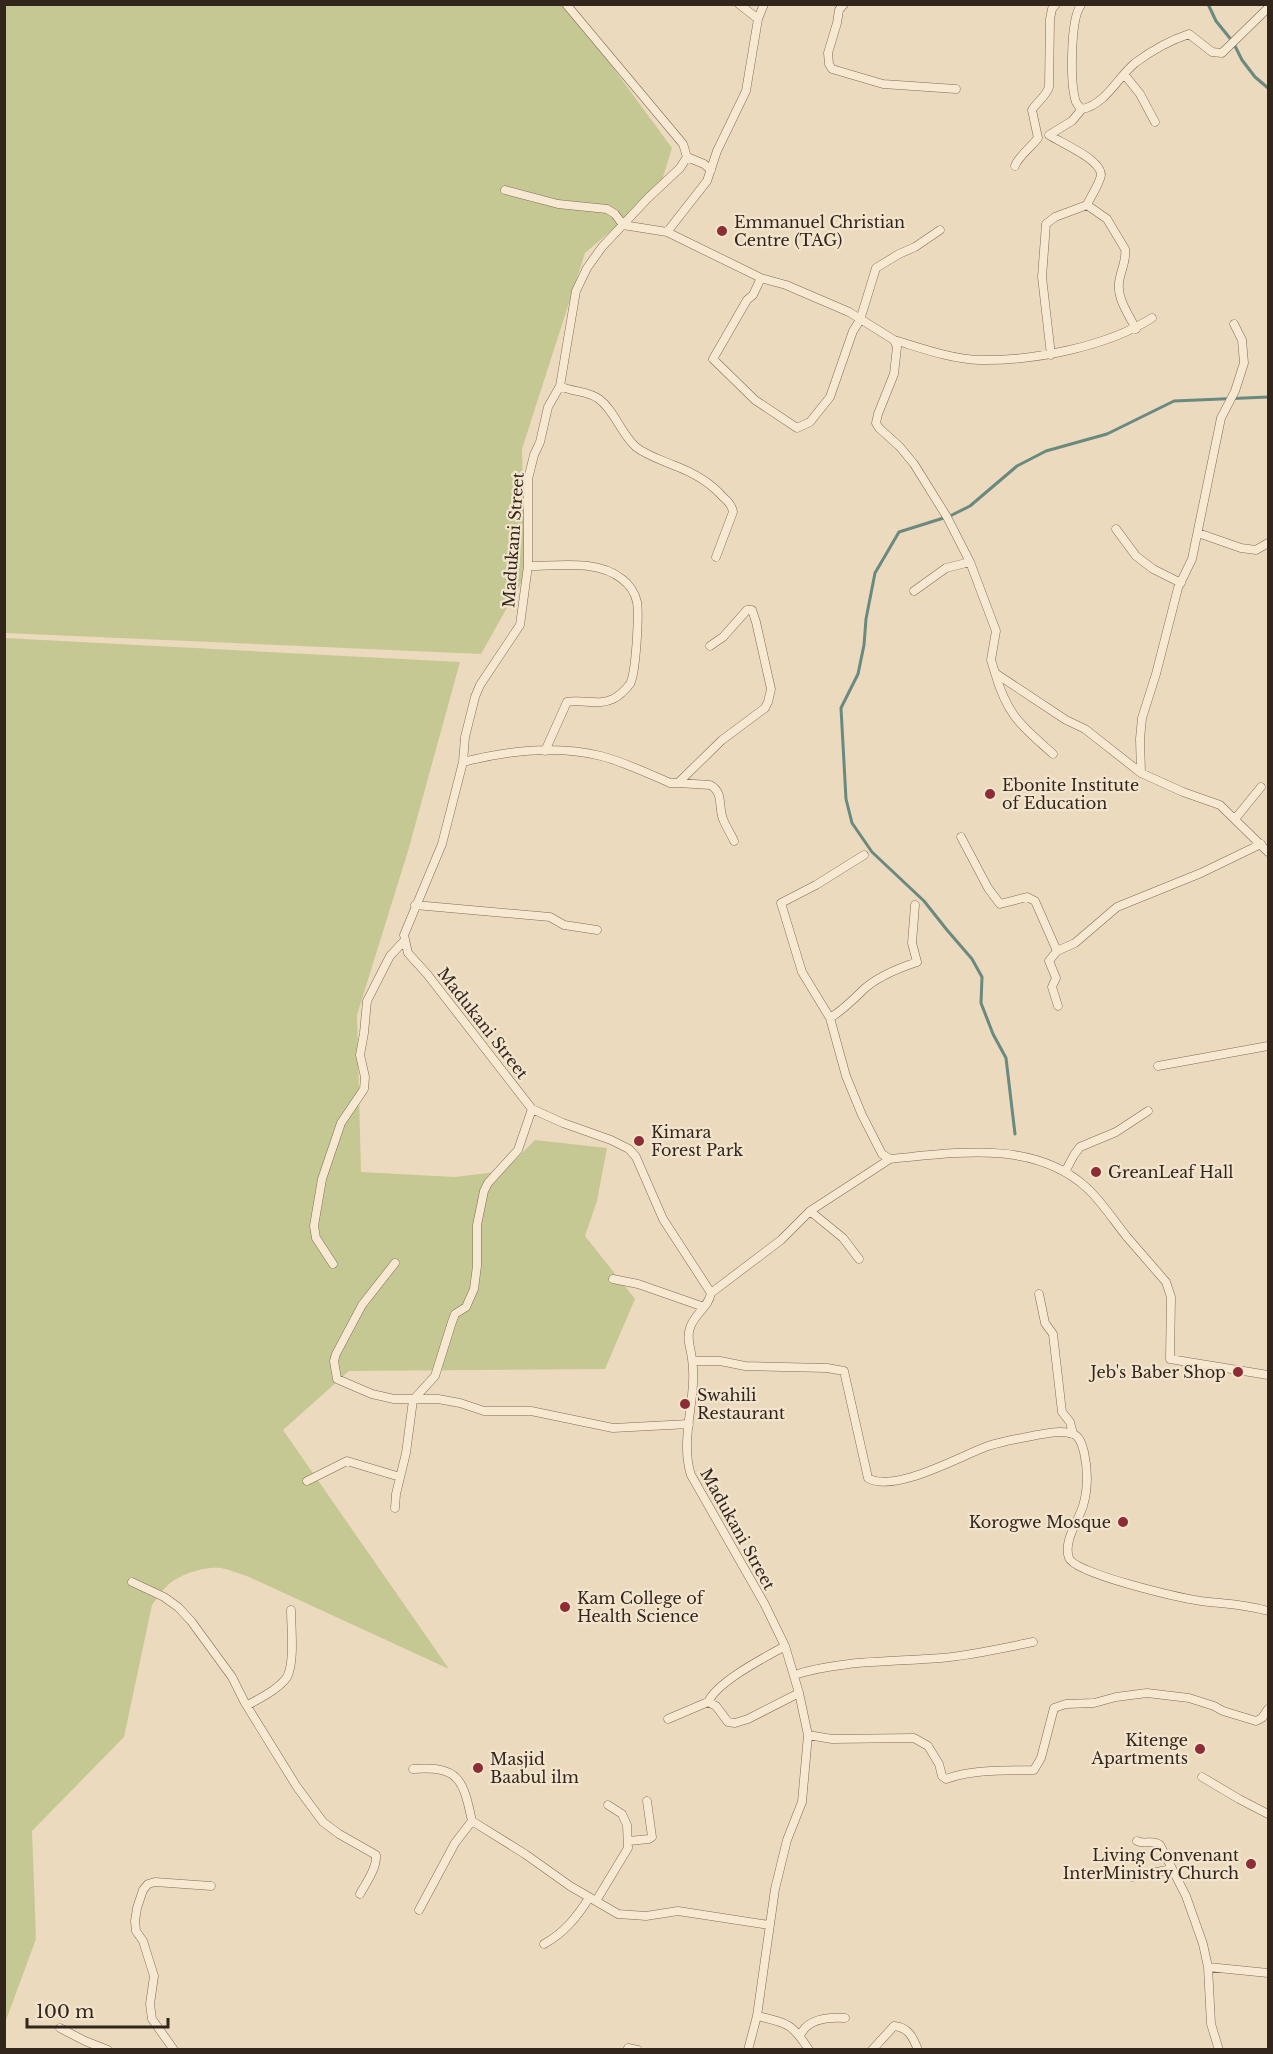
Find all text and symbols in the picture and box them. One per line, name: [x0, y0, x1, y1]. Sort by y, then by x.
place label: Emmanuel Christian Centre (TAG): [734, 212, 905, 250]
marker: Emmanuel Christian Centre (TAG): [715, 224, 729, 238]
street label: Madukani Street: [498, 472, 528, 608]
place label: Ebonite Institute of Education: [1002, 775, 1139, 813]
marker: Ebonite Institute of Education: [983, 787, 997, 801]
street label: Madukani Street: [433, 963, 533, 1083]
place label: Kimara Forest Park: [651, 1122, 743, 1160]
marker: Kimara Forest Park: [632, 1134, 646, 1148]
place label: GreanLeaf Hall: [1108, 1162, 1233, 1182]
marker: GreanLeaf Hall: [1089, 1165, 1103, 1179]
place label: Jeb's Baber Shop: [1089, 1362, 1226, 1382]
marker: Jeb's Baber Shop: [1231, 1365, 1245, 1379]
place label: Swahili Restaurant: [697, 1385, 785, 1423]
marker: Swahili Restaurant: [678, 1397, 692, 1411]
street label: Madukani Street: [696, 1465, 780, 1593]
place label: Korogwe Mosque: [969, 1512, 1111, 1532]
marker: Korogwe Mosque: [1116, 1515, 1130, 1529]
place label: Kam College of Health Science: [577, 1588, 706, 1626]
marker: Kam College of Health Science: [558, 1600, 572, 1614]
place label: Kitenge Apartments: [1091, 1730, 1188, 1768]
marker: Kitenge Apartments: [1193, 1742, 1207, 1756]
place label: Masjid Baabul ilm: [490, 1749, 579, 1787]
marker: Masjid Baabul ilm: [471, 1761, 485, 1775]
place label: Living Convenant InterMinistry Church: [1063, 1845, 1239, 1883]
marker: Living Convenant InterMinistry Church: [1244, 1857, 1258, 1871]
scale bar: [27, 1991, 168, 2029]
text: 100 m: [36, 2001, 94, 2023]

